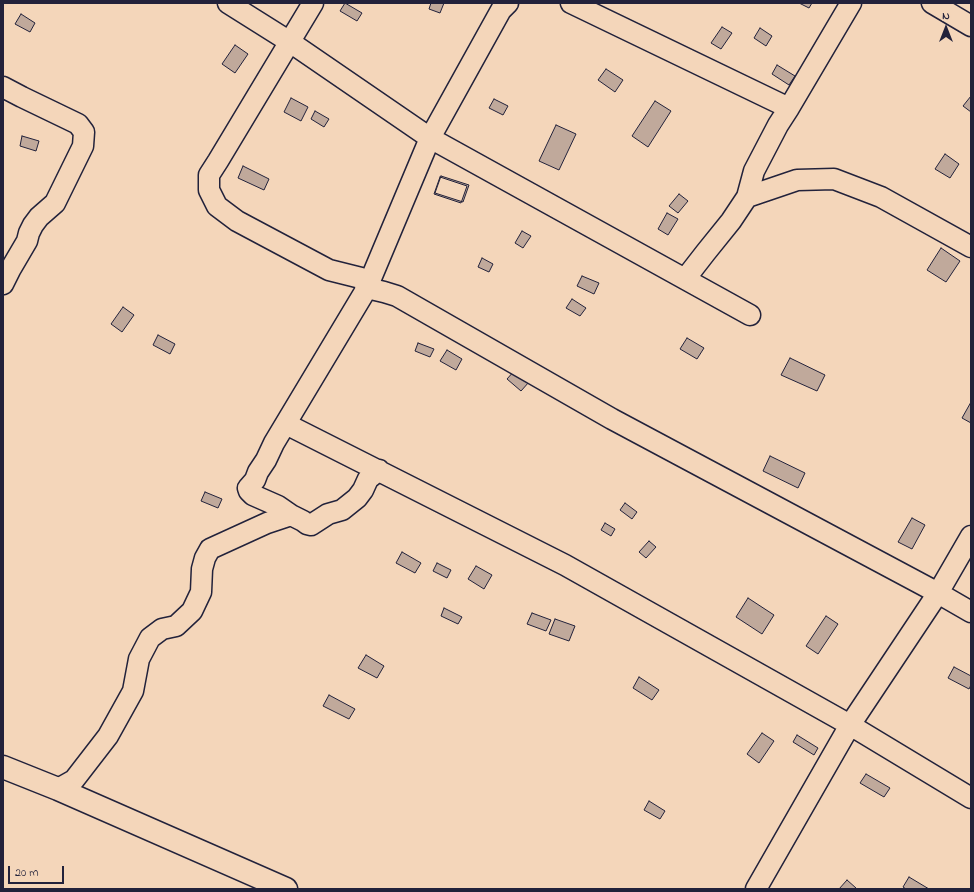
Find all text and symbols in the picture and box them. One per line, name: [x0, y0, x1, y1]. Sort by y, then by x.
north arrow: [926, 8, 966, 48]
text: N: [942, 8, 950, 24]
scale bar: [10, 858, 66, 884]
text: 20 m: [15, 864, 38, 882]

